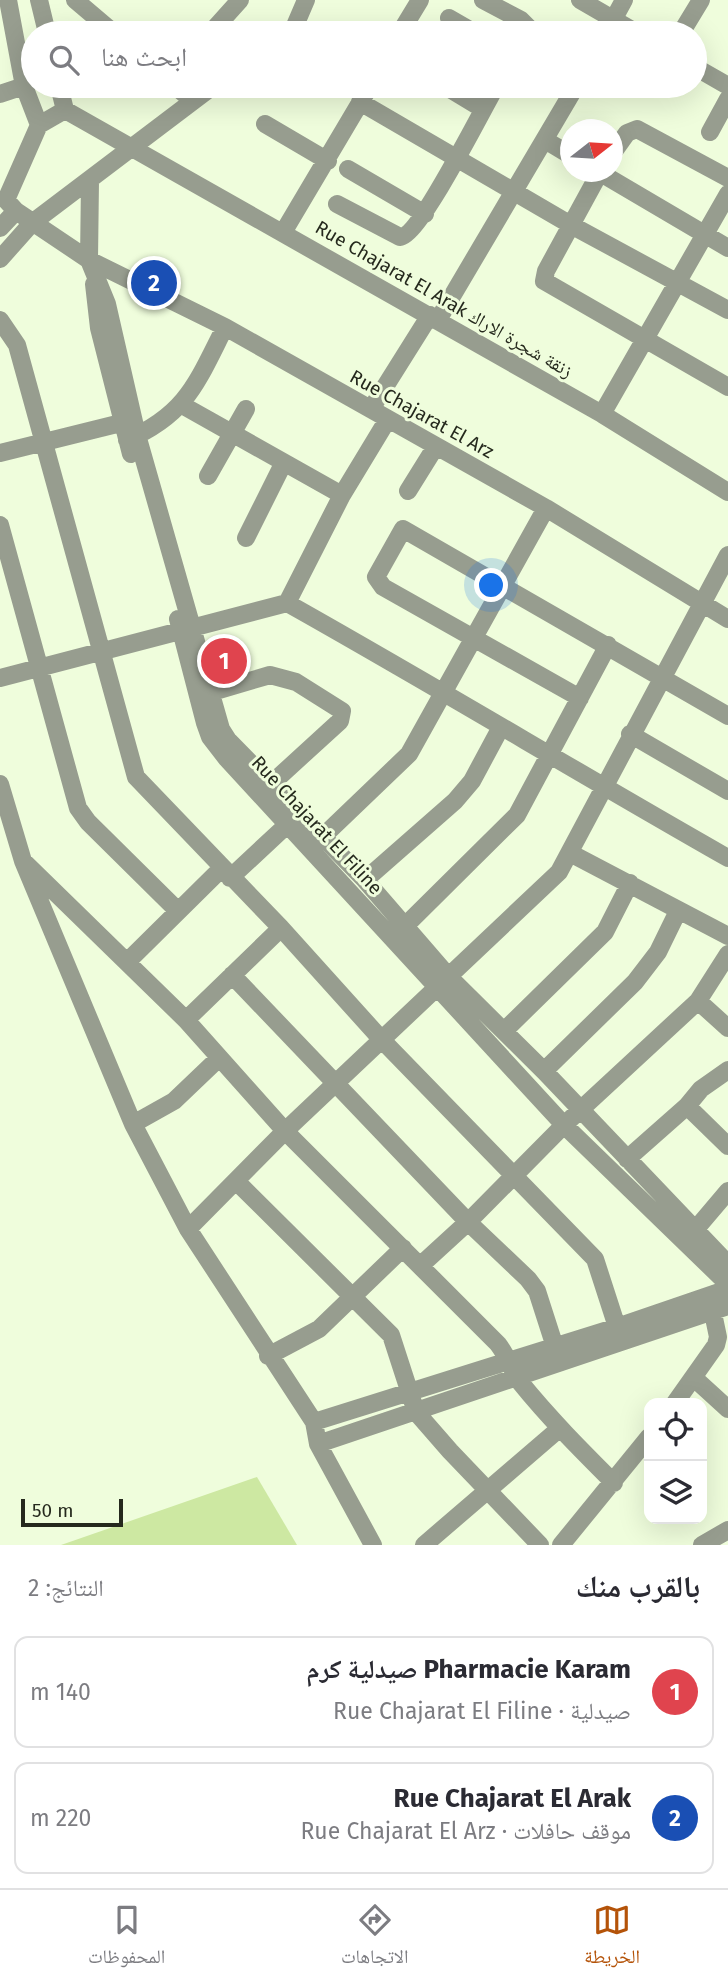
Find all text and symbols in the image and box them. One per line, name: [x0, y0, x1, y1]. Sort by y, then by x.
search box: [21, 21, 707, 98]
icon: search: [45, 41, 83, 79]
text: ابحث هنا: [101, 42, 187, 73]
north arrow: [560, 119, 623, 182]
street label: Rue Chajarat El Arak زنقة شجرة الاراك: [311, 216, 577, 382]
pin: 2: [131, 257, 177, 309]
street label: Rue Chajarat El Arz: [346, 365, 498, 463]
your location: [474, 568, 508, 602]
pin: 1: [201, 635, 247, 687]
street label: Rue Chajarat El Filine: [247, 751, 387, 899]
map controls: [644, 1398, 707, 1524]
button: locate: [644, 1398, 707, 1461]
button: layers: [644, 1461, 707, 1524]
scale bar: [21, 1496, 122, 1528]
text: 50 m: [32, 1499, 73, 1522]
text: بالقرب منك: [576, 1569, 700, 1605]
text: النتائج: 2: [28, 1574, 104, 1602]
text: Pharmacie Karam صيدلية كرم: [307, 1654, 631, 1685]
text: 140 m: [30, 1678, 91, 1706]
text: 1: [670, 1678, 680, 1706]
text: صيدلية · Rue Chajarat El Filine: [333, 1697, 631, 1725]
text: Rue Chajarat El Arak: [394, 1783, 631, 1814]
text: 220 m: [30, 1804, 91, 1832]
text: 2: [669, 1804, 681, 1832]
text: موقف حافلات · Rue Chajarat El Arz: [300, 1817, 631, 1845]
tab: المحفوظات: [88, 1901, 165, 1975]
tab: الاتجاهات: [341, 1901, 408, 1975]
tab: الخريطة: [584, 1901, 640, 1975]

